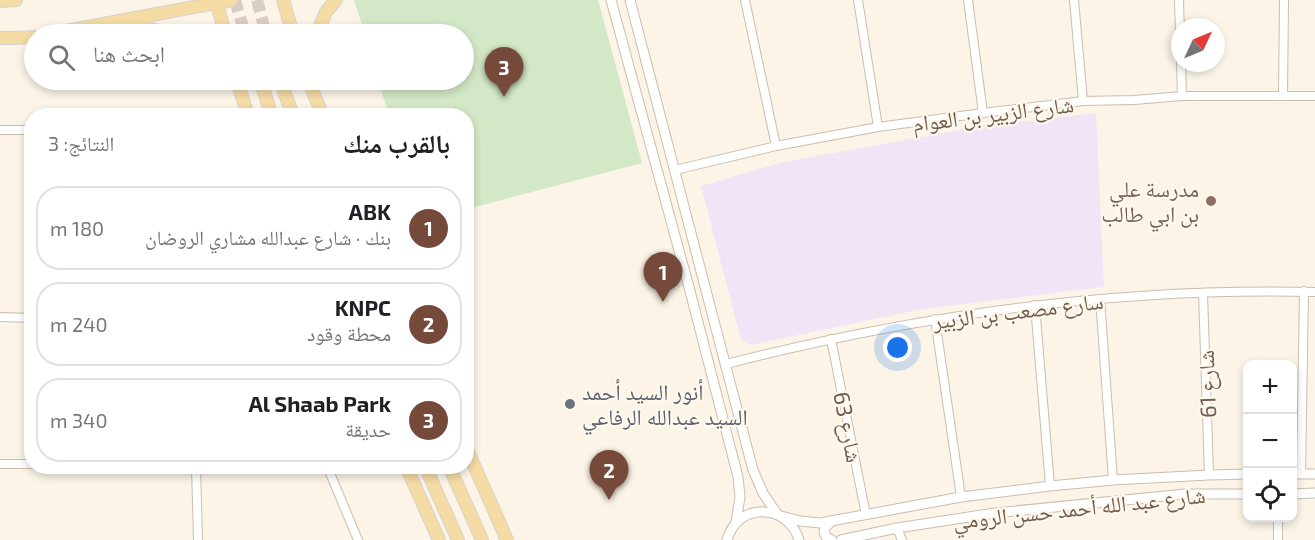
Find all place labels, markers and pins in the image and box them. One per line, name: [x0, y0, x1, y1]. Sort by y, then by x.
pin: 3: [484, 48, 524, 97]
place label: مدرسة علي بن ابي طالب: [1101, 175, 1199, 232]
marker: مدرسة علي بن ابي طالب: [1204, 194, 1218, 208]
pin: 1: [644, 252, 682, 302]
place label: أنور السيد أحمد السيد عبدالله الرفاعي: [582, 378, 748, 435]
marker: أنور السيد أحمد السيد عبدالله الرفاعي: [563, 397, 577, 411]
pin: 2: [590, 450, 628, 500]

